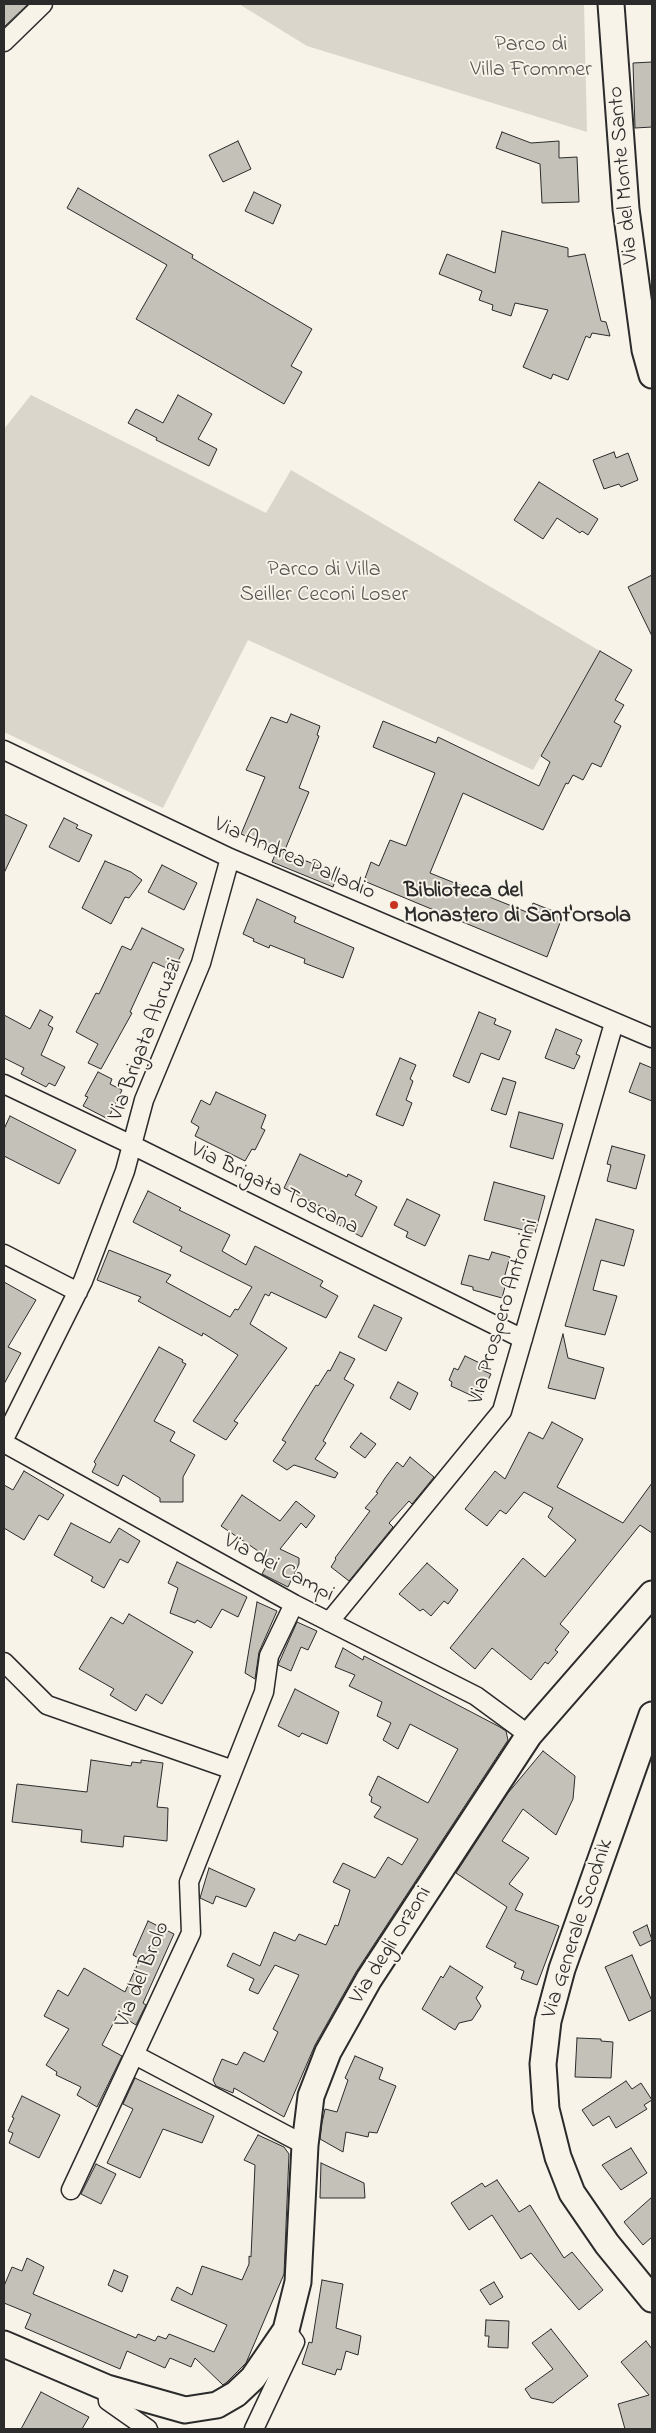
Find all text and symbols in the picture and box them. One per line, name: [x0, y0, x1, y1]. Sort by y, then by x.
park label: Parco di Villa Frommer: [470, 33, 592, 84]
street label: Via del Monte Santo: [604, 85, 646, 265]
park label: Parco di Villa Seiller Ceconi Loser: [240, 558, 408, 610]
street label: Via Andrea Palladio: [209, 813, 379, 907]
place label: Biblioteca del Monastero di Sant'Orsola: [404, 879, 631, 930]
marker: Biblioteca del Monastero di Sant'Orsola: [388, 899, 400, 911]
street label: Via Brigata Abruzzi: [104, 955, 190, 1125]
street label: Via Brigata Toscana: [186, 1138, 362, 1242]
street label: Via Prospero Antonini: [464, 1216, 546, 1408]
street label: Via dei Campi: [218, 1529, 338, 1609]
street label: Via Generale Scodnik: [538, 1836, 620, 2022]
street label: Via degli Orzoni: [345, 1882, 439, 2010]
street label: Via del Brolo: [111, 1918, 177, 2032]

